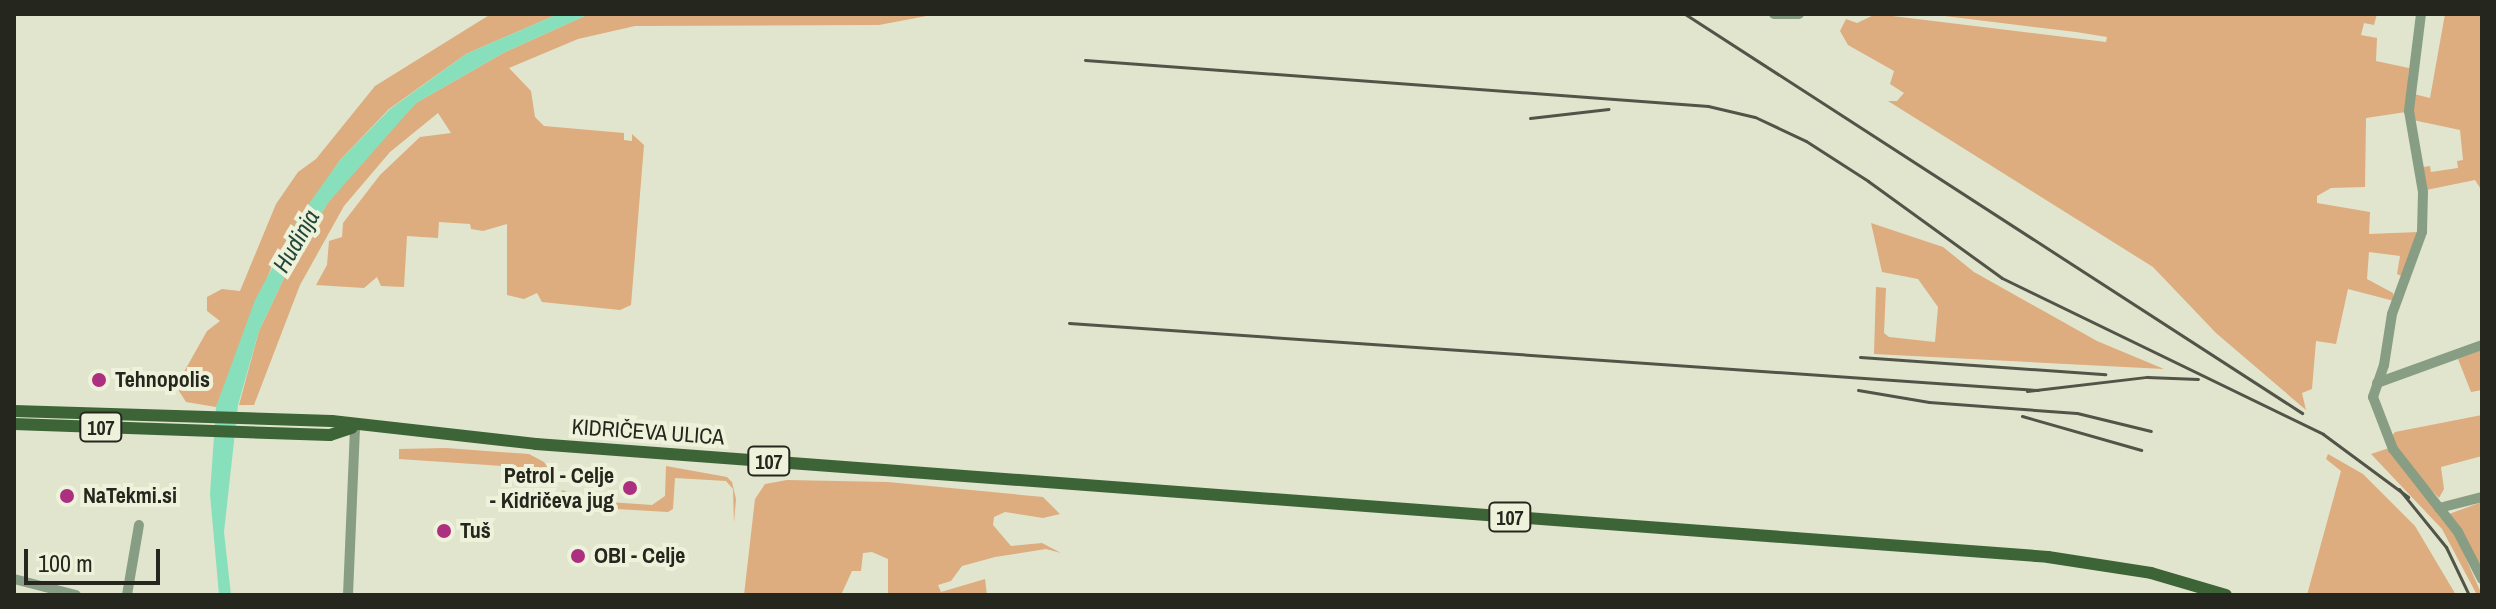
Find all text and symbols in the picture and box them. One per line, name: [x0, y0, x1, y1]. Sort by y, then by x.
water label: Hudinja: [267, 204, 325, 278]
place label: Tehnopolis: [115, 367, 210, 393]
marker: Tehnopolis: [90, 371, 108, 389]
road number: 107: [79, 411, 123, 443]
street label: KIDRIČEVA ULICA: [570, 413, 726, 451]
road number: 107: [747, 445, 791, 477]
place label: Petrol - Celje - Kidričeva jug: [490, 462, 614, 514]
marker: Petrol - Celje - Kidričeva jug: [621, 479, 639, 497]
place label: NaTekmi.si: [83, 483, 177, 509]
marker: NaTekmi.si: [58, 487, 76, 505]
road number: 107: [1488, 501, 1532, 533]
place label: Tuš: [460, 518, 491, 544]
marker: Tuš: [435, 522, 453, 540]
scale bar: [28, 533, 164, 583]
place label: OBI - Celje: [594, 543, 685, 569]
text: 100 m: [38, 547, 93, 579]
marker: OBI - Celje: [569, 547, 587, 565]

